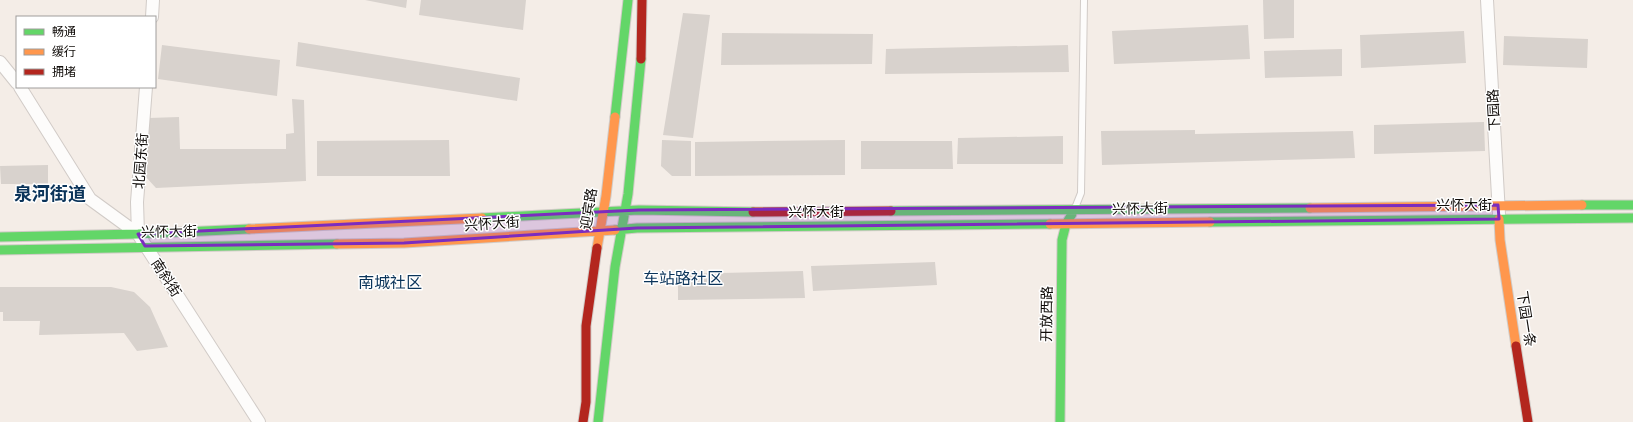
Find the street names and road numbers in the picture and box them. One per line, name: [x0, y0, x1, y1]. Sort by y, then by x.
street label: 下园路: [1484, 89, 1504, 131]
street label: 北园东街: [131, 132, 151, 190]
street label: 迎宾路: [577, 187, 601, 231]
street label: 兴怀大街: [1436, 197, 1492, 214]
street label: 兴怀大街: [1112, 200, 1168, 218]
street label: 兴怀大街: [788, 204, 844, 221]
street label: 兴怀大街: [463, 214, 521, 234]
street label: 兴怀大街: [141, 223, 197, 241]
street label: 南斜街: [147, 256, 185, 300]
street label: 开放西路: [1038, 286, 1056, 342]
street label: 下园一条: [1513, 290, 1539, 348]

